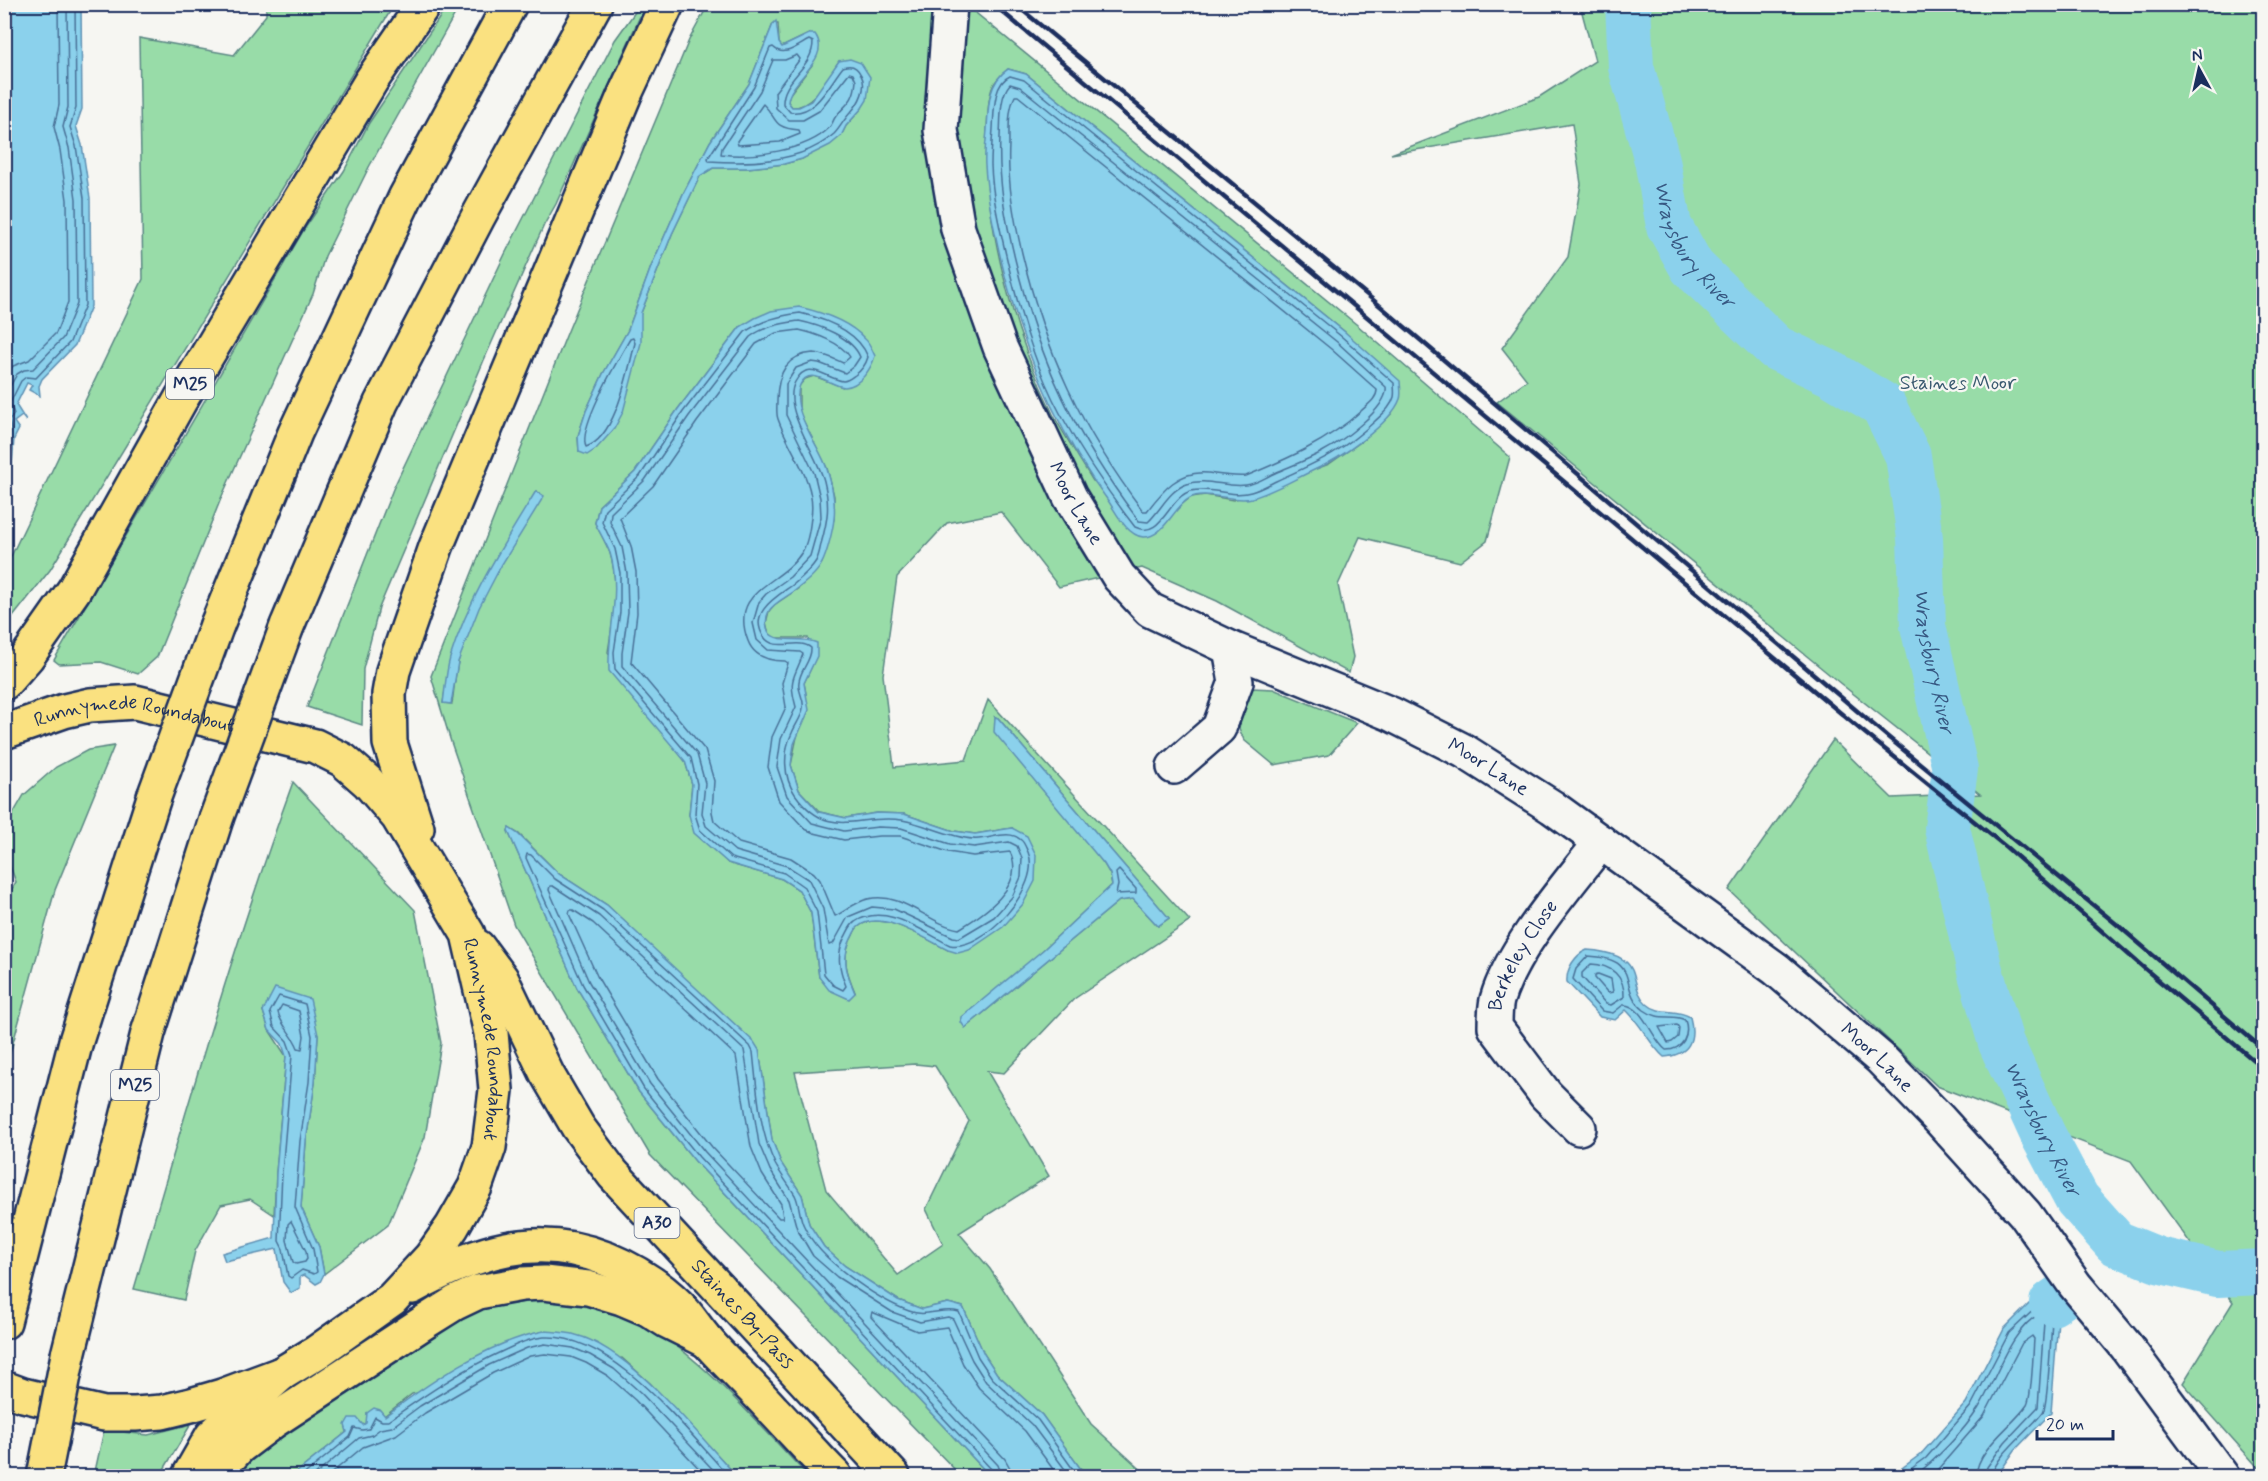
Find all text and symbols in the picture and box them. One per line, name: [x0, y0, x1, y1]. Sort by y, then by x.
north arrow: [2169, 39, 2229, 99]
text: N: [2190, 44, 2204, 67]
water label: Wraysbury River: [1647, 179, 1743, 317]
road number: M25: [166, 369, 214, 399]
park label: Staines Moor: [1900, 370, 2017, 397]
street label: Moor Lane: [1042, 458, 1110, 550]
water label: Wraysbury River: [1908, 588, 1961, 738]
street label: Runnymede Roundabout: [30, 688, 237, 739]
street label: Moor Lane: [1443, 731, 1534, 802]
street label: Berkeley Close: [1482, 894, 1564, 1013]
street label: Runnymede Roundabout: [456, 936, 510, 1142]
street label: Moor Lane: [1835, 1016, 1920, 1098]
water label: Wraysbury River: [1997, 1057, 2088, 1203]
road number: M25: [111, 1070, 159, 1100]
road number: A30: [634, 1208, 680, 1238]
street label: Staines By-Pass: [685, 1253, 801, 1375]
scale bar: [2037, 1403, 2114, 1441]
text: 20 m: [2046, 1413, 2084, 1437]

